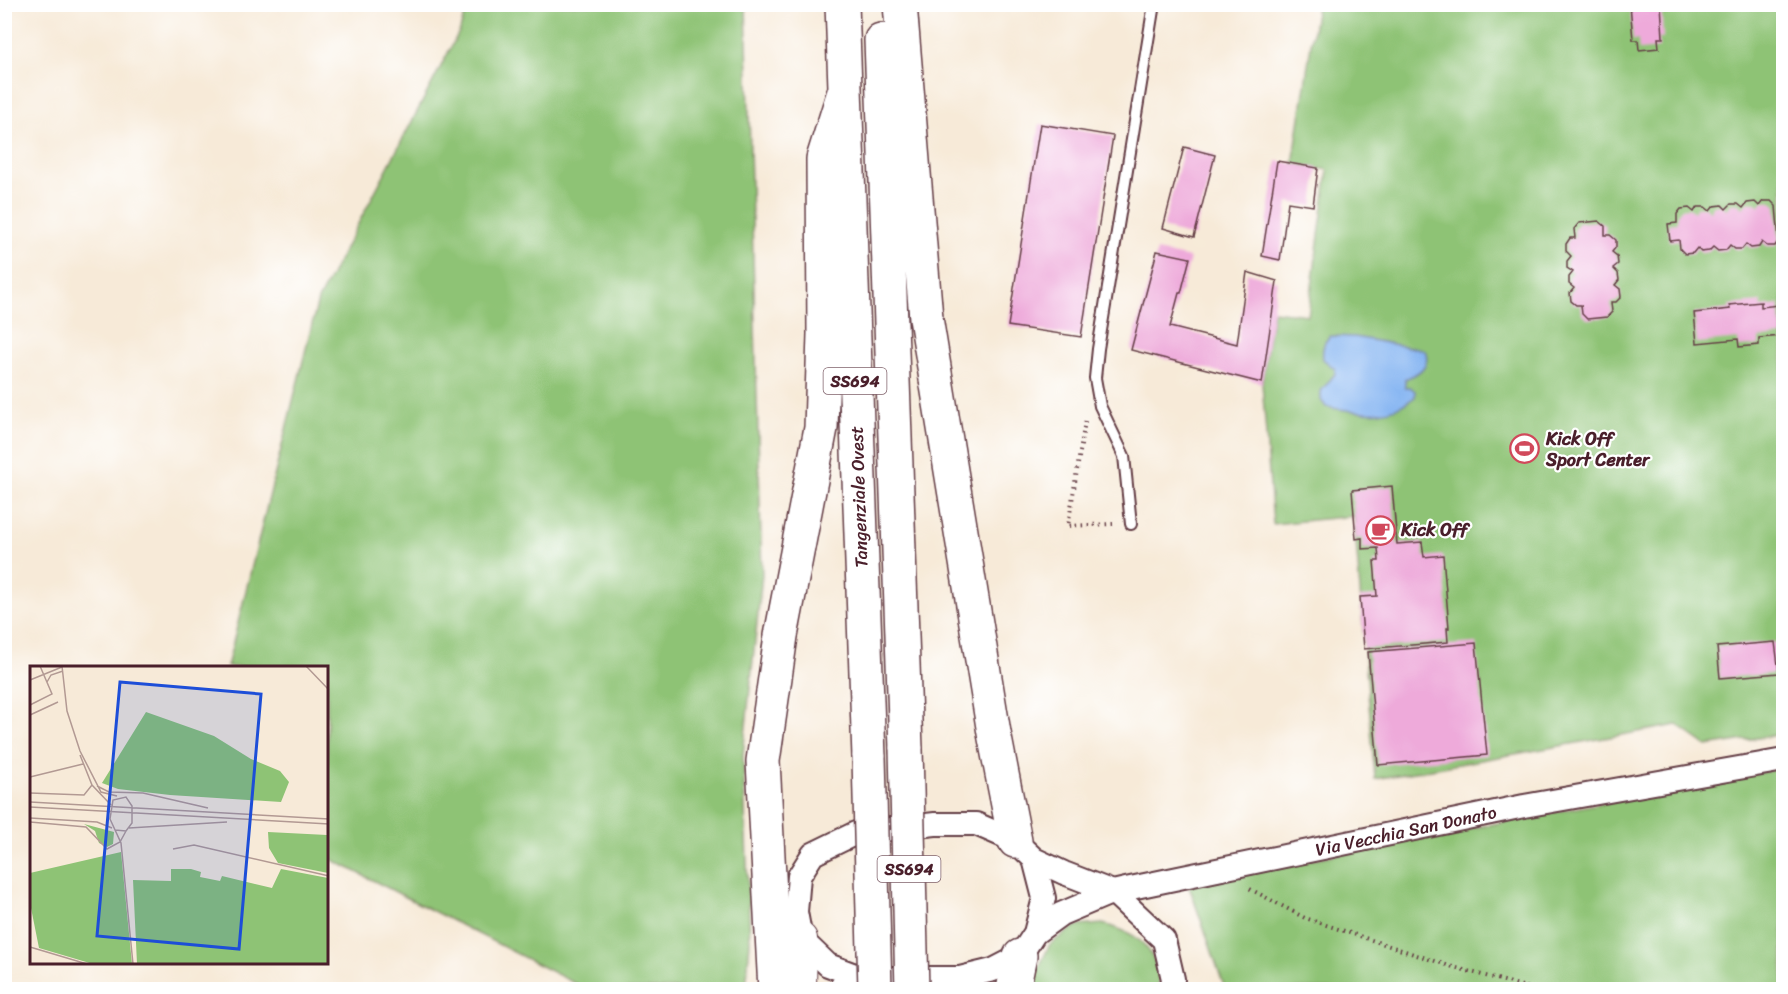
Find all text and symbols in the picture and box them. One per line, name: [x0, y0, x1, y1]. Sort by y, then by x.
road number: SS694: [824, 368, 886, 394]
place label: Kick Off Sport Center: [1545, 423, 1651, 476]
street label: Tangenziale Ovest: [841, 425, 877, 568]
sports icon: Kick Off Sport Center: [1509, 433, 1541, 465]
cafe icon: Kick Off: [1364, 514, 1396, 546]
place label: Kick Off: [1400, 514, 1471, 546]
inset map: [30, 666, 328, 964]
street label: Via Vecchia San Donato: [1313, 796, 1500, 866]
road number: SS694: [878, 856, 940, 882]

